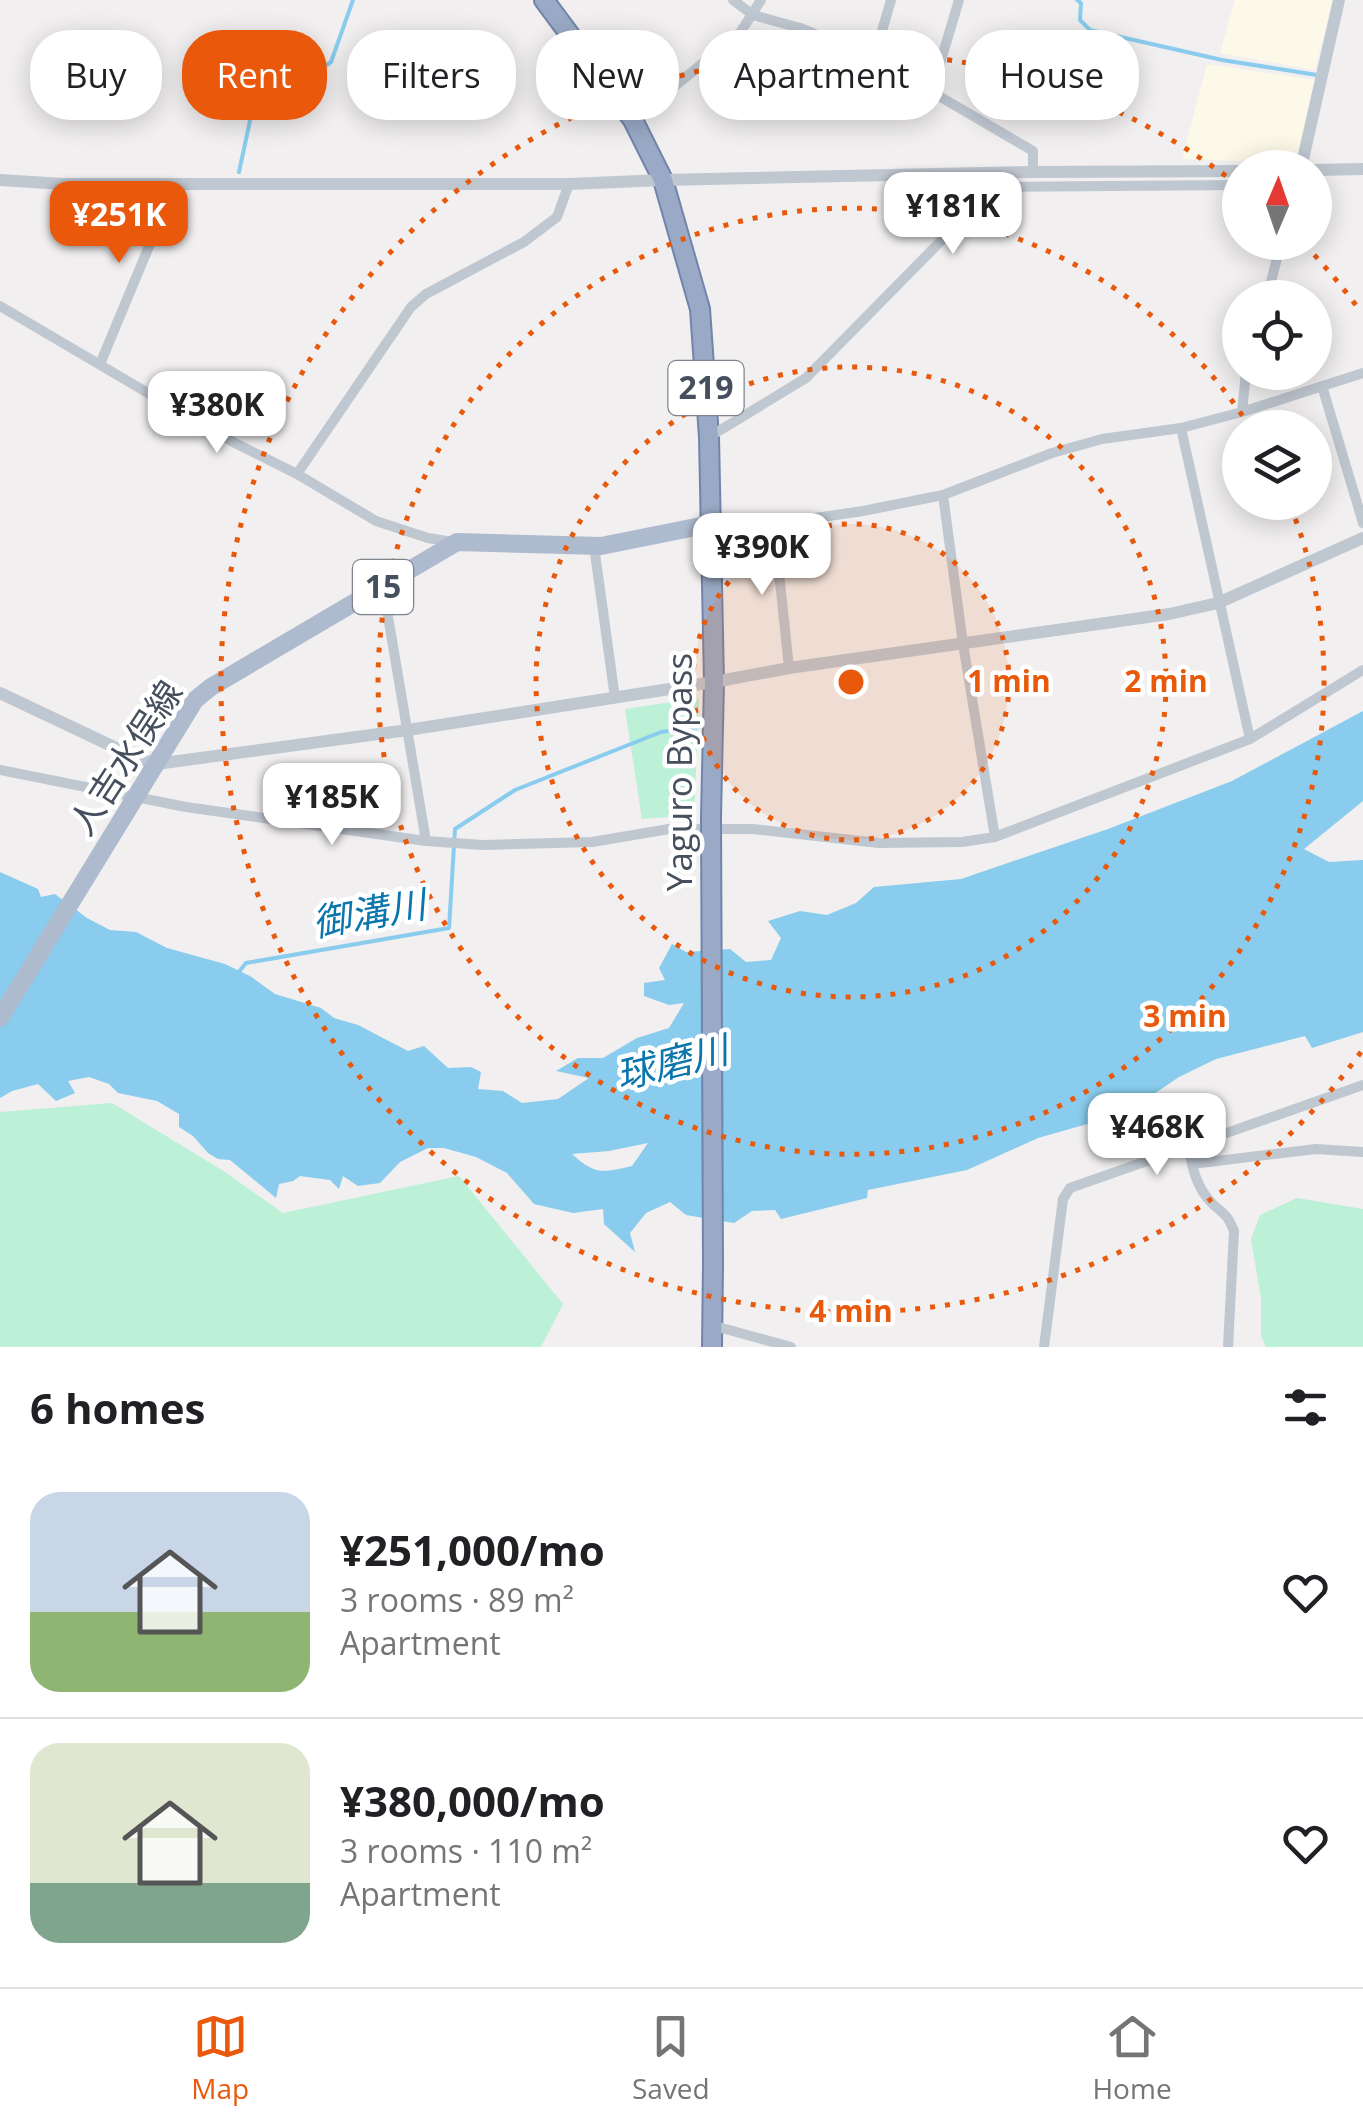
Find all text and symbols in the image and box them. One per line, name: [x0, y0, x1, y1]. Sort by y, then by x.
chip: Buy: [30, 30, 162, 120]
chip: Rent: [182, 30, 327, 120]
chip: Filters: [347, 30, 516, 120]
chip: New: [536, 30, 679, 120]
chip: Apartment: [699, 30, 945, 120]
chip: House: [965, 30, 1139, 120]
north arrow: [1222, 150, 1332, 260]
map controls: [1222, 150, 1332, 520]
pin: ¥181K: [883, 172, 1023, 257]
pin: ¥251K: [49, 181, 189, 266]
text: ¥181K: [906, 183, 1000, 226]
text: ¥251K: [72, 192, 166, 235]
button: locate: [1222, 280, 1332, 390]
road number: 219: [668, 361, 744, 415]
pin: ¥380K: [147, 371, 287, 456]
text: ¥380K: [170, 382, 264, 425]
button: layers: [1222, 410, 1332, 520]
pin: ¥390K: [692, 513, 832, 598]
text: ¥390K: [715, 524, 809, 567]
road number: 15: [353, 560, 413, 614]
street label: Yaguro Bypass: [655, 653, 702, 891]
text: 1 min: [967, 660, 1051, 701]
text: 2 min: [1124, 660, 1208, 701]
centre of rings: [833, 664, 869, 700]
street label: 人吉水俣線: [57, 671, 192, 843]
pin: ¥185K: [262, 763, 402, 848]
text: ¥185K: [285, 774, 379, 817]
water label: 御溝川: [308, 876, 433, 948]
text: 3 min: [1143, 995, 1227, 1036]
water label: 球磨川: [610, 1021, 737, 1100]
pin: ¥468K: [1087, 1093, 1227, 1178]
text: ¥468K: [1110, 1104, 1204, 1147]
text: 4 min: [809, 1290, 893, 1331]
text: 6 homes: [30, 1379, 205, 1436]
icon: filters: [1278, 1380, 1333, 1435]
text: ¥251,000/mo: [340, 1521, 605, 1578]
icon: home: [110, 1532, 230, 1652]
icon: heart: [1278, 1565, 1333, 1620]
text: 3 rooms · 89 m²: [340, 1578, 574, 1621]
text: Apartment: [340, 1621, 501, 1664]
text: ¥380,000/mo: [340, 1772, 605, 1829]
icon: home: [110, 1783, 230, 1903]
icon: heart: [1278, 1816, 1333, 1871]
text: 3 rooms · 110 m²: [340, 1829, 592, 1872]
text: Apartment: [340, 1872, 501, 1915]
tab: Map: [191, 2009, 249, 2107]
tab: Saved: [632, 2009, 710, 2107]
tab: Home: [1092, 2009, 1172, 2107]

